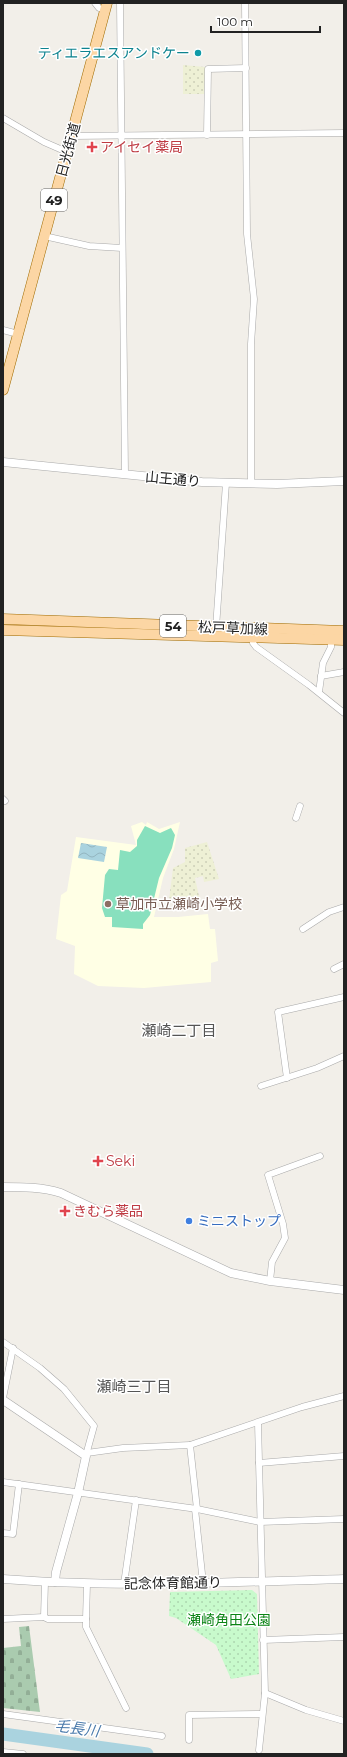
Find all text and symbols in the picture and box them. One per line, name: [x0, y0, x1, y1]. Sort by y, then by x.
scale bar: [211, 8, 320, 34]
text: 100 m: [217, 14, 253, 29]
place label: ティエラエスアンドケー: [37, 44, 190, 62]
marker: ティエラエスアンドケー: [193, 48, 203, 58]
street label: 日光街道: [52, 121, 84, 179]
place label: アイセイ薬局: [100, 138, 183, 156]
marker: アイセイ薬局: [87, 142, 97, 152]
road number: 49: [41, 189, 67, 211]
street label: 山王通り: [144, 468, 202, 490]
road number: 54: [160, 615, 186, 637]
street label: 松戸草加線: [198, 618, 268, 638]
place label: 草加市立瀬崎小学校: [116, 895, 242, 913]
marker: 草加市立瀬崎小学校: [103, 899, 113, 909]
district label: 瀬崎二丁目: [141, 1021, 217, 1040]
place label: Seki: [106, 1152, 135, 1170]
marker: Seki: [93, 1156, 103, 1166]
place label: きむら薬品: [73, 1202, 143, 1220]
marker: きむら薬品: [60, 1206, 70, 1216]
place label: ミニストップ: [197, 1212, 281, 1230]
marker: ミニストップ: [184, 1216, 194, 1226]
district label: 瀬崎三丁目: [96, 1377, 172, 1396]
street label: 記念体育館通り: [124, 1573, 222, 1593]
park label: 瀬崎角田公園: [187, 1611, 271, 1629]
water label: 毛長川: [53, 1715, 103, 1741]

